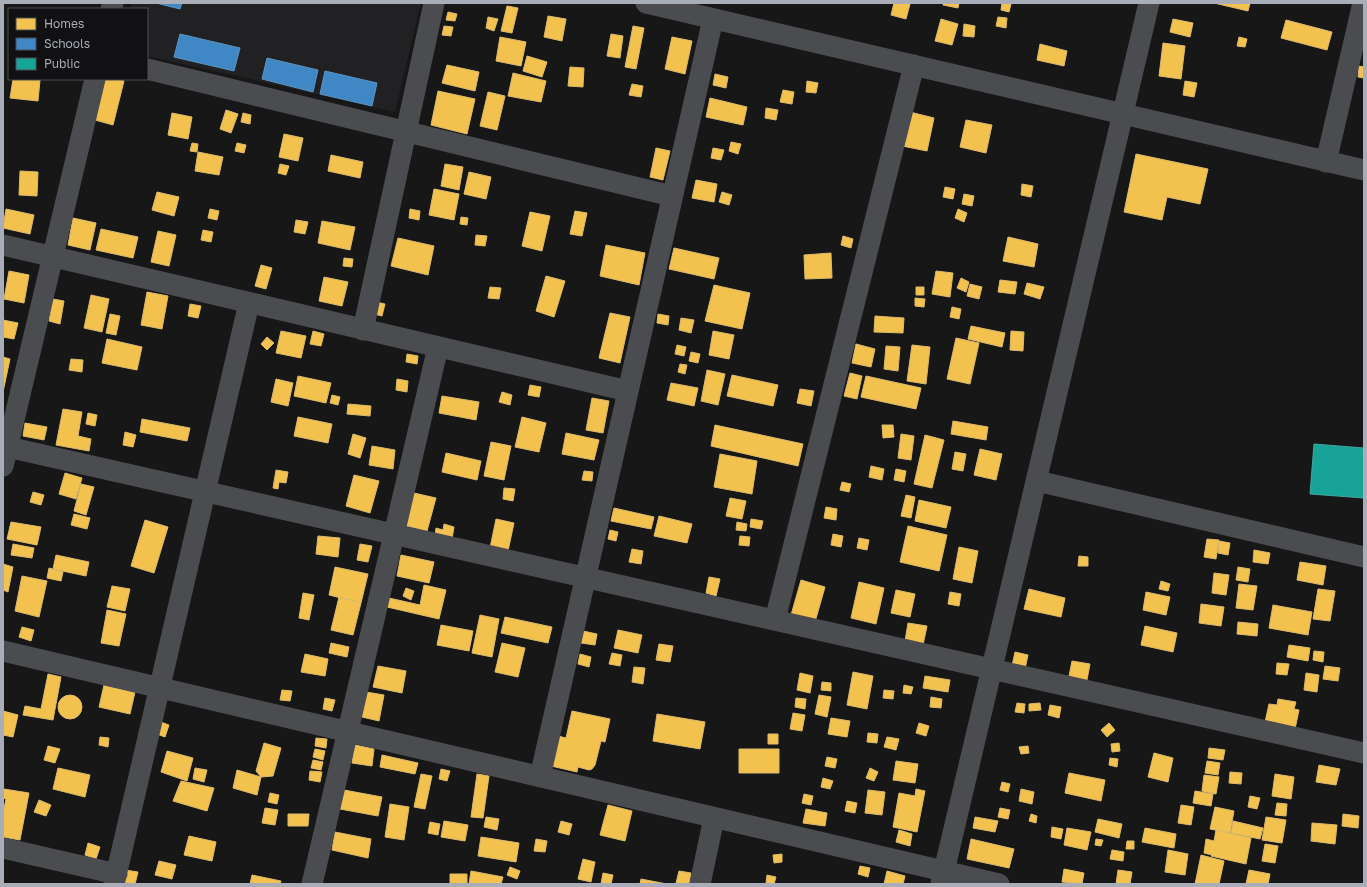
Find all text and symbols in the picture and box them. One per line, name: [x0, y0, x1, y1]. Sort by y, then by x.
legend: [8, 8, 148, 80]
text: Homes: [44, 16, 84, 31]
text: Schools: [44, 36, 90, 51]
text: Public: [44, 56, 81, 71]

